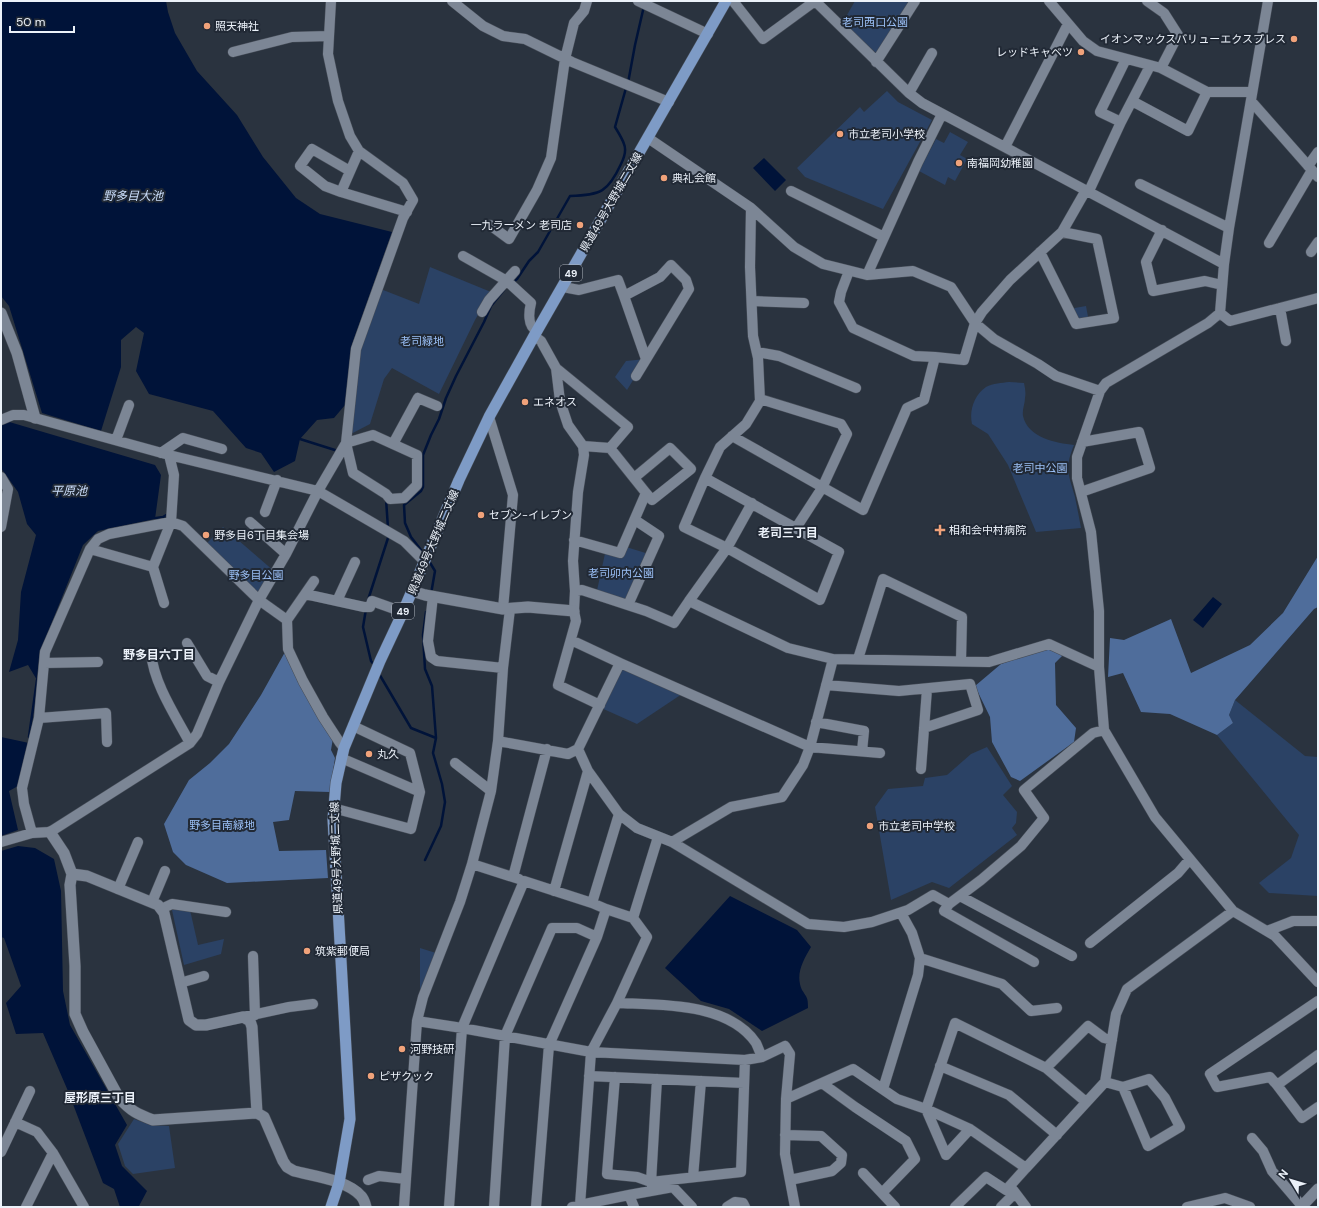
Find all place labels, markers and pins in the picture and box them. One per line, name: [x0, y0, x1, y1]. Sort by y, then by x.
place label: 照天神社: [215, 19, 259, 33]
marker: 照天神社: [202, 21, 212, 31]
place label: イオンマックスバリューエクスプレス: [1100, 32, 1286, 46]
marker: イオンマックスバリューエクスプレス: [1289, 34, 1299, 44]
place label: レッドキャベツ: [996, 45, 1073, 59]
marker: レッドキャベツ: [1076, 47, 1086, 57]
place label: 市立老司小学校: [848, 127, 925, 141]
marker: 市立老司小学校: [835, 129, 845, 139]
place label: 南福岡幼稚園: [967, 156, 1033, 170]
marker: 南福岡幼稚園: [954, 158, 964, 168]
place label: 典礼会館: [672, 171, 716, 185]
marker: 典礼会館: [659, 173, 669, 183]
place label: 一九ラーメン 老司店: [471, 218, 572, 232]
marker: 一九ラーメン 老司店: [575, 220, 585, 230]
place label: エネオス: [533, 395, 577, 409]
marker: エネオス: [520, 397, 530, 407]
place label: セブン-イレブン: [489, 508, 572, 522]
marker: セブン-イレブン: [476, 510, 486, 520]
place label: 相和会中村病院: [949, 523, 1026, 537]
marker: 相和会中村病院: [934, 524, 946, 536]
place label: 野多目6丁目集会場: [214, 528, 309, 542]
marker: 野多目6丁目集会場: [201, 530, 211, 540]
place label: 丸久: [377, 747, 399, 761]
marker: 丸久: [364, 749, 374, 759]
place label: 市立老司中学校: [878, 819, 955, 833]
marker: 市立老司中学校: [865, 821, 875, 831]
place label: 筑紫郵便局: [315, 944, 370, 958]
marker: 筑紫郵便局: [302, 946, 312, 956]
place label: 河野技研: [410, 1042, 454, 1056]
marker: 河野技研: [397, 1044, 407, 1054]
place label: ピザクック: [379, 1069, 434, 1083]
marker: ピザクック: [366, 1071, 376, 1081]

